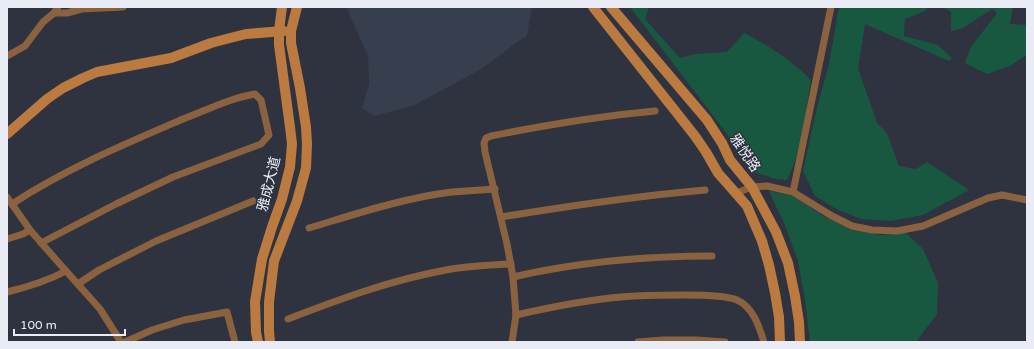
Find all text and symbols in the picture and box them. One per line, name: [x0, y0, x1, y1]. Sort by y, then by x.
street label: 雅悦路: [726, 131, 764, 175]
street label: 雅成大道: [254, 155, 284, 213]
scale bar: [14, 311, 125, 337]
text: 100 m: [20, 318, 57, 332]

